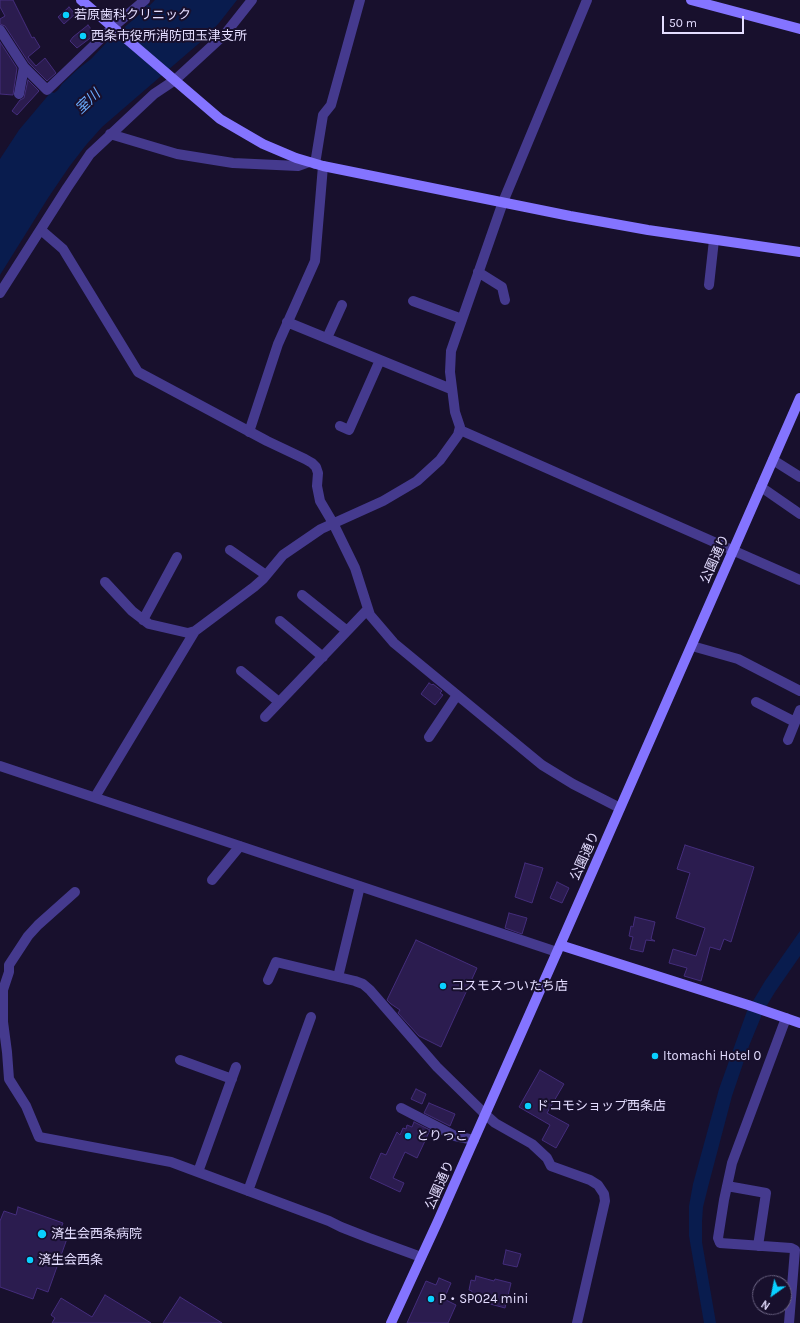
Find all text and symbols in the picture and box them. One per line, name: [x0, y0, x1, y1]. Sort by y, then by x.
place label: 若原歯科クリニック: [74, 7, 191, 23]
scale bar: [664, 8, 746, 34]
marker: 若原歯科クリニック: [61, 10, 71, 20]
text: 50 m: [669, 16, 697, 30]
place label: 西条市役所消防団玉津支所: [91, 28, 247, 44]
marker: 西条市役所消防団玉津支所: [78, 31, 88, 41]
water label: 室川: [72, 86, 104, 118]
street label: 公園通り: [697, 532, 733, 586]
street label: 公園通り: [567, 829, 603, 883]
place label: コスモスついたち店: [451, 978, 568, 994]
marker: コスモスついたち店: [438, 981, 448, 991]
place label: Itomachi Hotel 0: [663, 1048, 761, 1064]
marker: Itomachi Hotel 0: [650, 1051, 660, 1061]
place label: ドコモショップ西条店: [536, 1098, 666, 1114]
marker: ドコモショップ西条店: [523, 1101, 533, 1111]
place label: とりっこ: [416, 1128, 468, 1144]
marker: とりっこ: [403, 1131, 413, 1141]
street label: 公園通り: [422, 1158, 458, 1212]
place label: 済生会西条病院: [51, 1226, 142, 1242]
marker: 済生会西条病院: [36, 1228, 48, 1240]
place label: 済生会西条: [38, 1252, 103, 1268]
marker: 済生会西条: [25, 1255, 35, 1265]
north arrow: [752, 1275, 792, 1315]
place label: P・SPO24 mini: [439, 1291, 528, 1307]
marker: P・SPO24 mini: [426, 1294, 436, 1304]
text: N: [759, 1297, 773, 1312]

